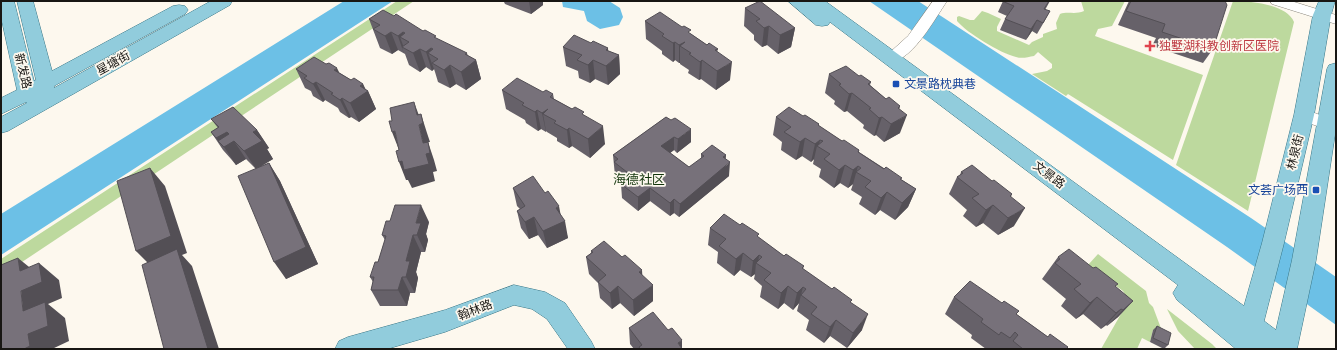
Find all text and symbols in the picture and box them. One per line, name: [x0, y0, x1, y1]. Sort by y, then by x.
place label: 独墅湖科教创新区医院: [1159, 39, 1279, 53]
marker: 独墅湖科教创新区医院: [1144, 40, 1156, 52]
street label: 星塘街: [94, 48, 132, 78]
street label: 新发路: [12, 52, 34, 90]
place label: 文景路枕典巷: [904, 77, 976, 91]
marker: 文景路枕典巷: [891, 79, 901, 89]
street label: 林泉街: [1284, 133, 1306, 171]
street label: 文景路: [1030, 159, 1068, 191]
district label: 海德社区: [613, 172, 665, 187]
place label: 文荟广场西: [1248, 183, 1308, 197]
marker: 文荟广场西: [1311, 185, 1321, 195]
street label: 翰林路: [456, 297, 494, 323]

